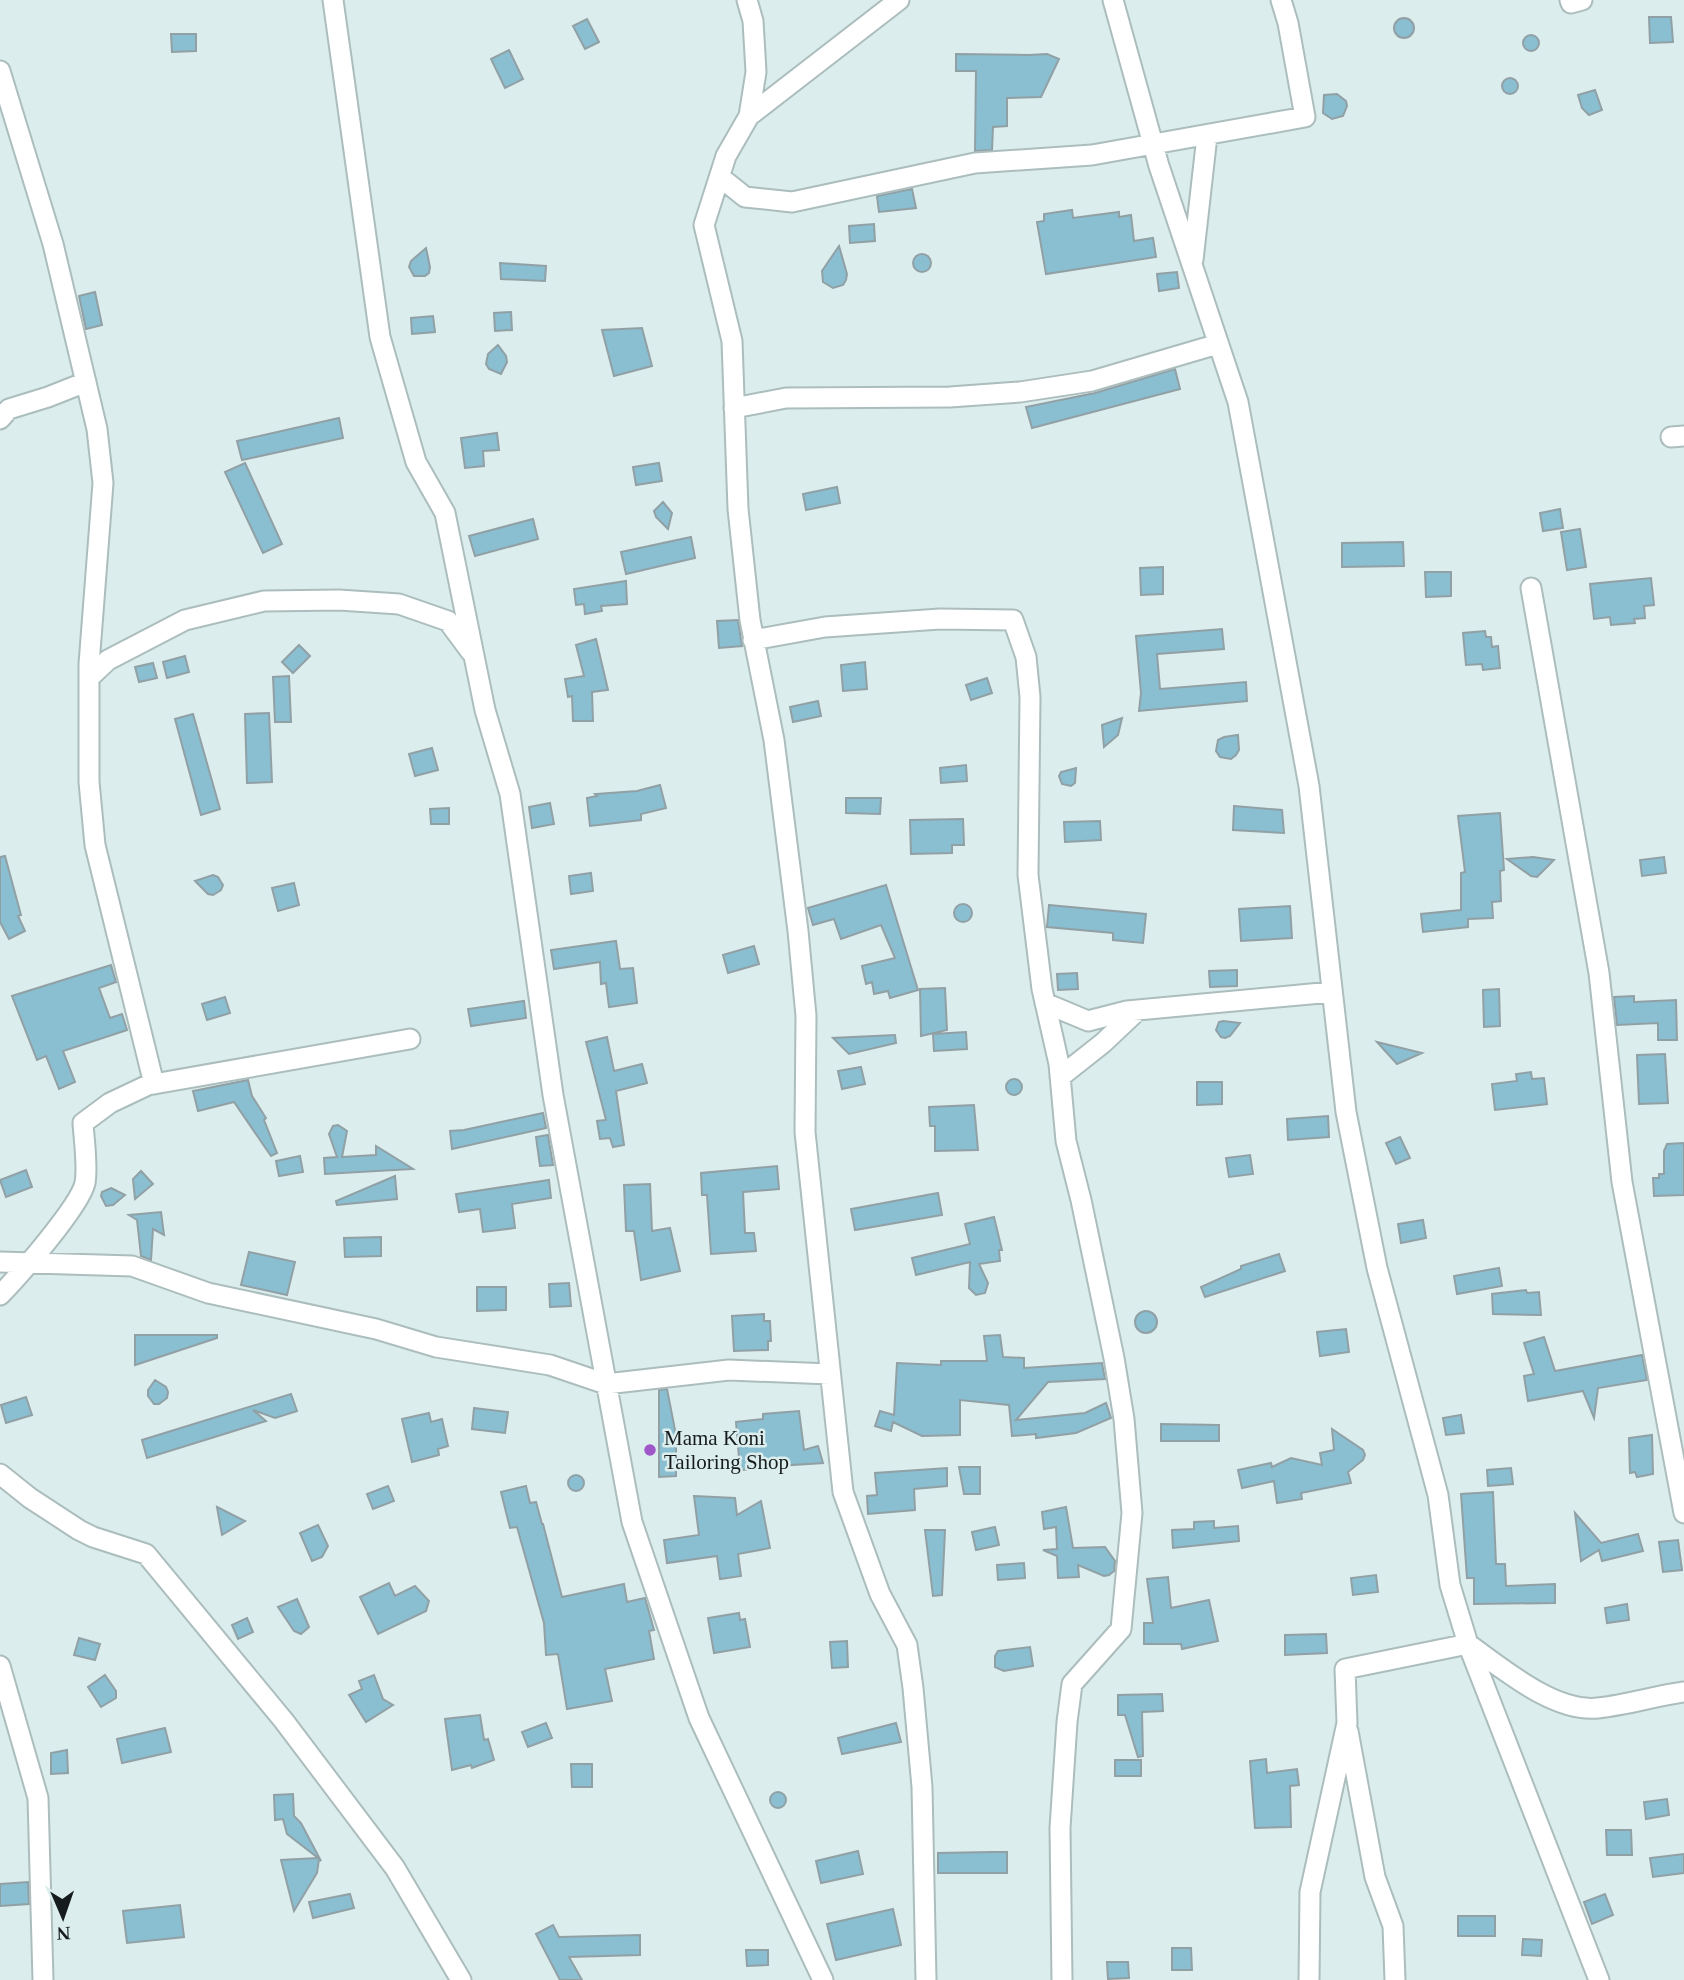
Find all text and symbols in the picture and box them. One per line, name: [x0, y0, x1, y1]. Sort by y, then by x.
place label: Mama Koni Tailoring Shop: [664, 1426, 789, 1474]
marker: Mama Koni Tailoring Shop: [642, 1442, 658, 1458]
north arrow: [28, 1882, 98, 1952]
text: N: [56, 1923, 71, 1944]

